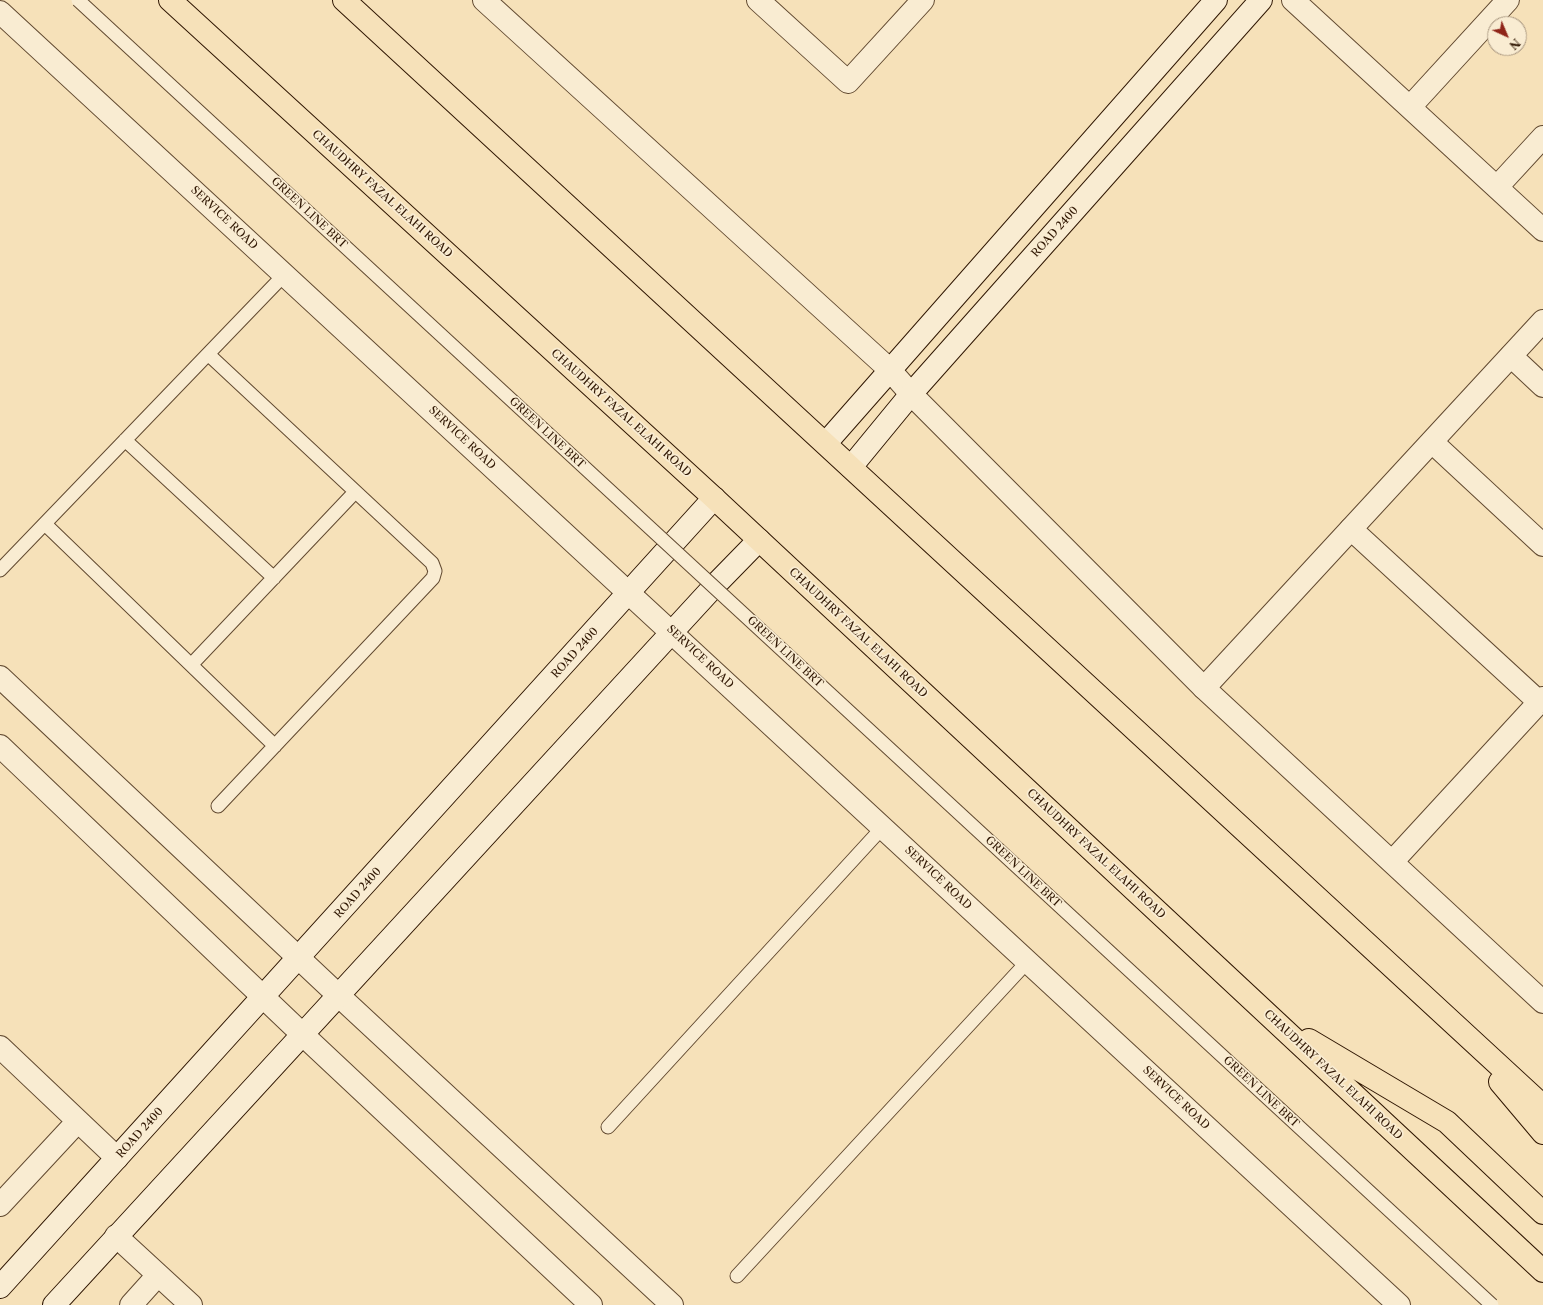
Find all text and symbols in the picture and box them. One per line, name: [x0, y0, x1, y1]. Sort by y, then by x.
north arrow: [1487, 16, 1527, 56]
text: N: [1506, 36, 1523, 52]
street label: CHAUDHRY FAZAL ELAHI ROAD: [309, 127, 455, 261]
street label: GREEN LINE BRT: [268, 175, 350, 251]
street label: SERVICE ROAD: [188, 184, 260, 252]
street label: ROAD 2400: [1029, 204, 1081, 260]
street label: CHAUDHRY FAZAL ELAHI ROAD: [548, 346, 694, 480]
street label: GREEN LINE BRT: [506, 395, 588, 471]
street label: SERVICE ROAD: [426, 404, 498, 472]
street label: CHAUDHRY FAZAL ELAHI ROAD: [786, 565, 930, 701]
street label: GREEN LINE BRT: [744, 614, 826, 690]
street label: SERVICE ROAD: [664, 623, 736, 691]
street label: ROAD 2400: [549, 625, 601, 681]
street label: CHAUDHRY FAZAL ELAHI ROAD: [1024, 786, 1168, 922]
street label: GREEN LINE BRT: [982, 834, 1064, 910]
street label: SERVICE ROAD: [902, 844, 974, 912]
street label: ROAD 2400: [332, 865, 384, 921]
street label: CHAUDHRY FAZAL ELAHI ROAD: [1261, 1007, 1405, 1143]
street label: GREEN LINE BRT: [1220, 1054, 1302, 1130]
street label: SERVICE ROAD: [1140, 1064, 1212, 1132]
street label: ROAD 2400: [114, 1105, 166, 1161]

